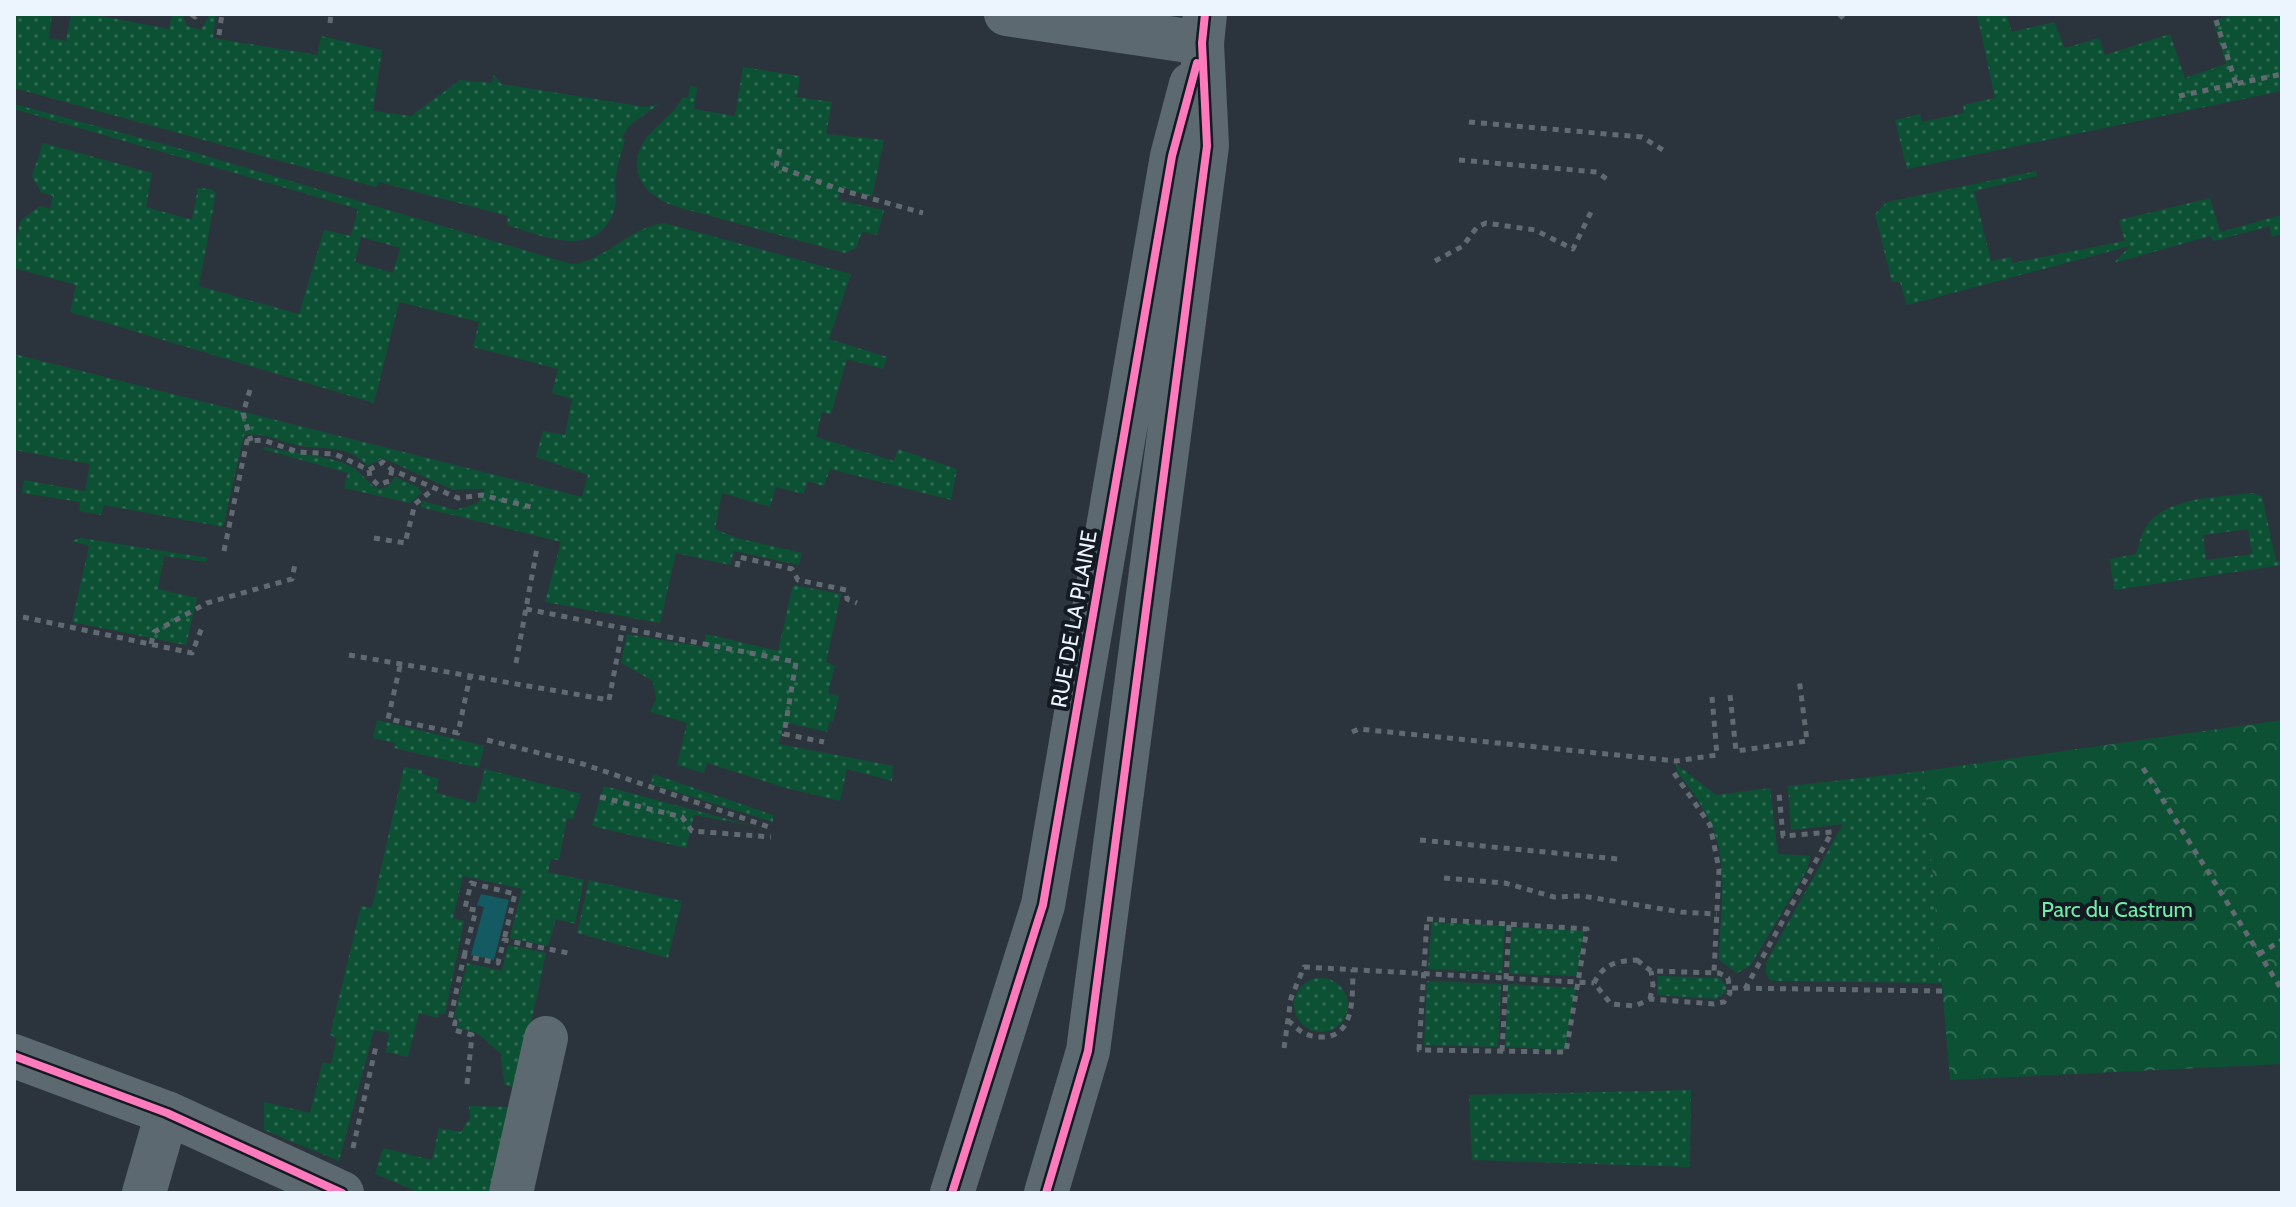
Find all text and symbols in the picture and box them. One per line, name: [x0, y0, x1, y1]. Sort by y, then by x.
street label: RUE DE LA PLAINE: [1045, 528, 1103, 710]
park label: Parc du Castrum: [2041, 896, 2193, 923]

